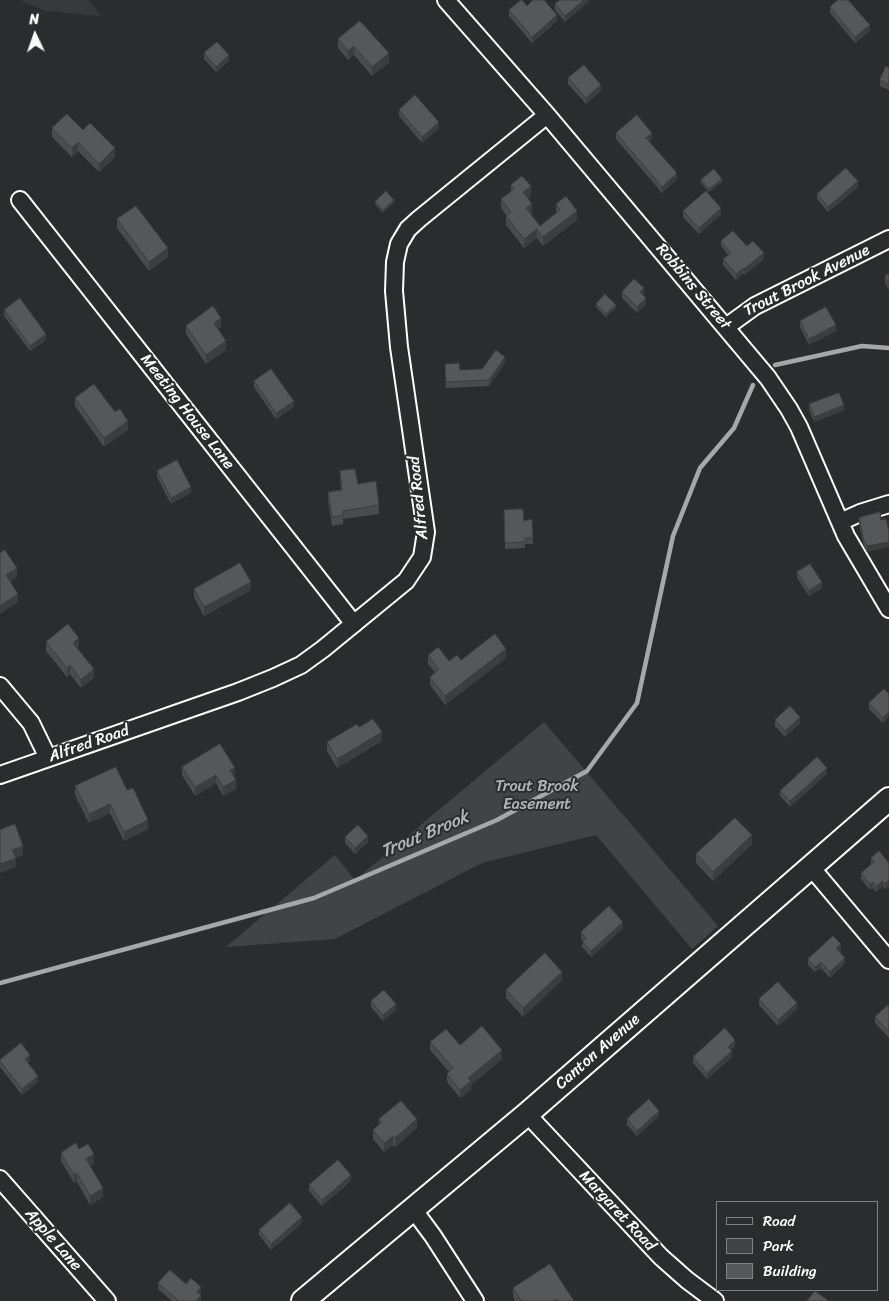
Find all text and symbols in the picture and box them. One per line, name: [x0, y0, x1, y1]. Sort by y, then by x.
text: N: [29, 7, 40, 32]
north arrow: [10, 10, 60, 60]
street label: Robbins Street: [651, 240, 735, 334]
street label: Trout Brook Avenue: [741, 241, 873, 321]
street label: Meeting House Lane: [136, 350, 238, 474]
street label: Alfred Road: [405, 455, 433, 541]
street label: Alfred Road: [46, 721, 132, 767]
park label: Trout Brook Easement: [495, 777, 579, 815]
water label: Trout Brook: [378, 807, 472, 863]
street label: Canton Avenue: [552, 1010, 644, 1094]
street label: Margaret Road: [575, 1167, 659, 1255]
legend: [716, 1201, 879, 1291]
street label: Apple Lane: [21, 1205, 85, 1275]
text: Road: [763, 1208, 795, 1234]
text: Park: [763, 1233, 794, 1259]
text: Building: [763, 1258, 817, 1284]

